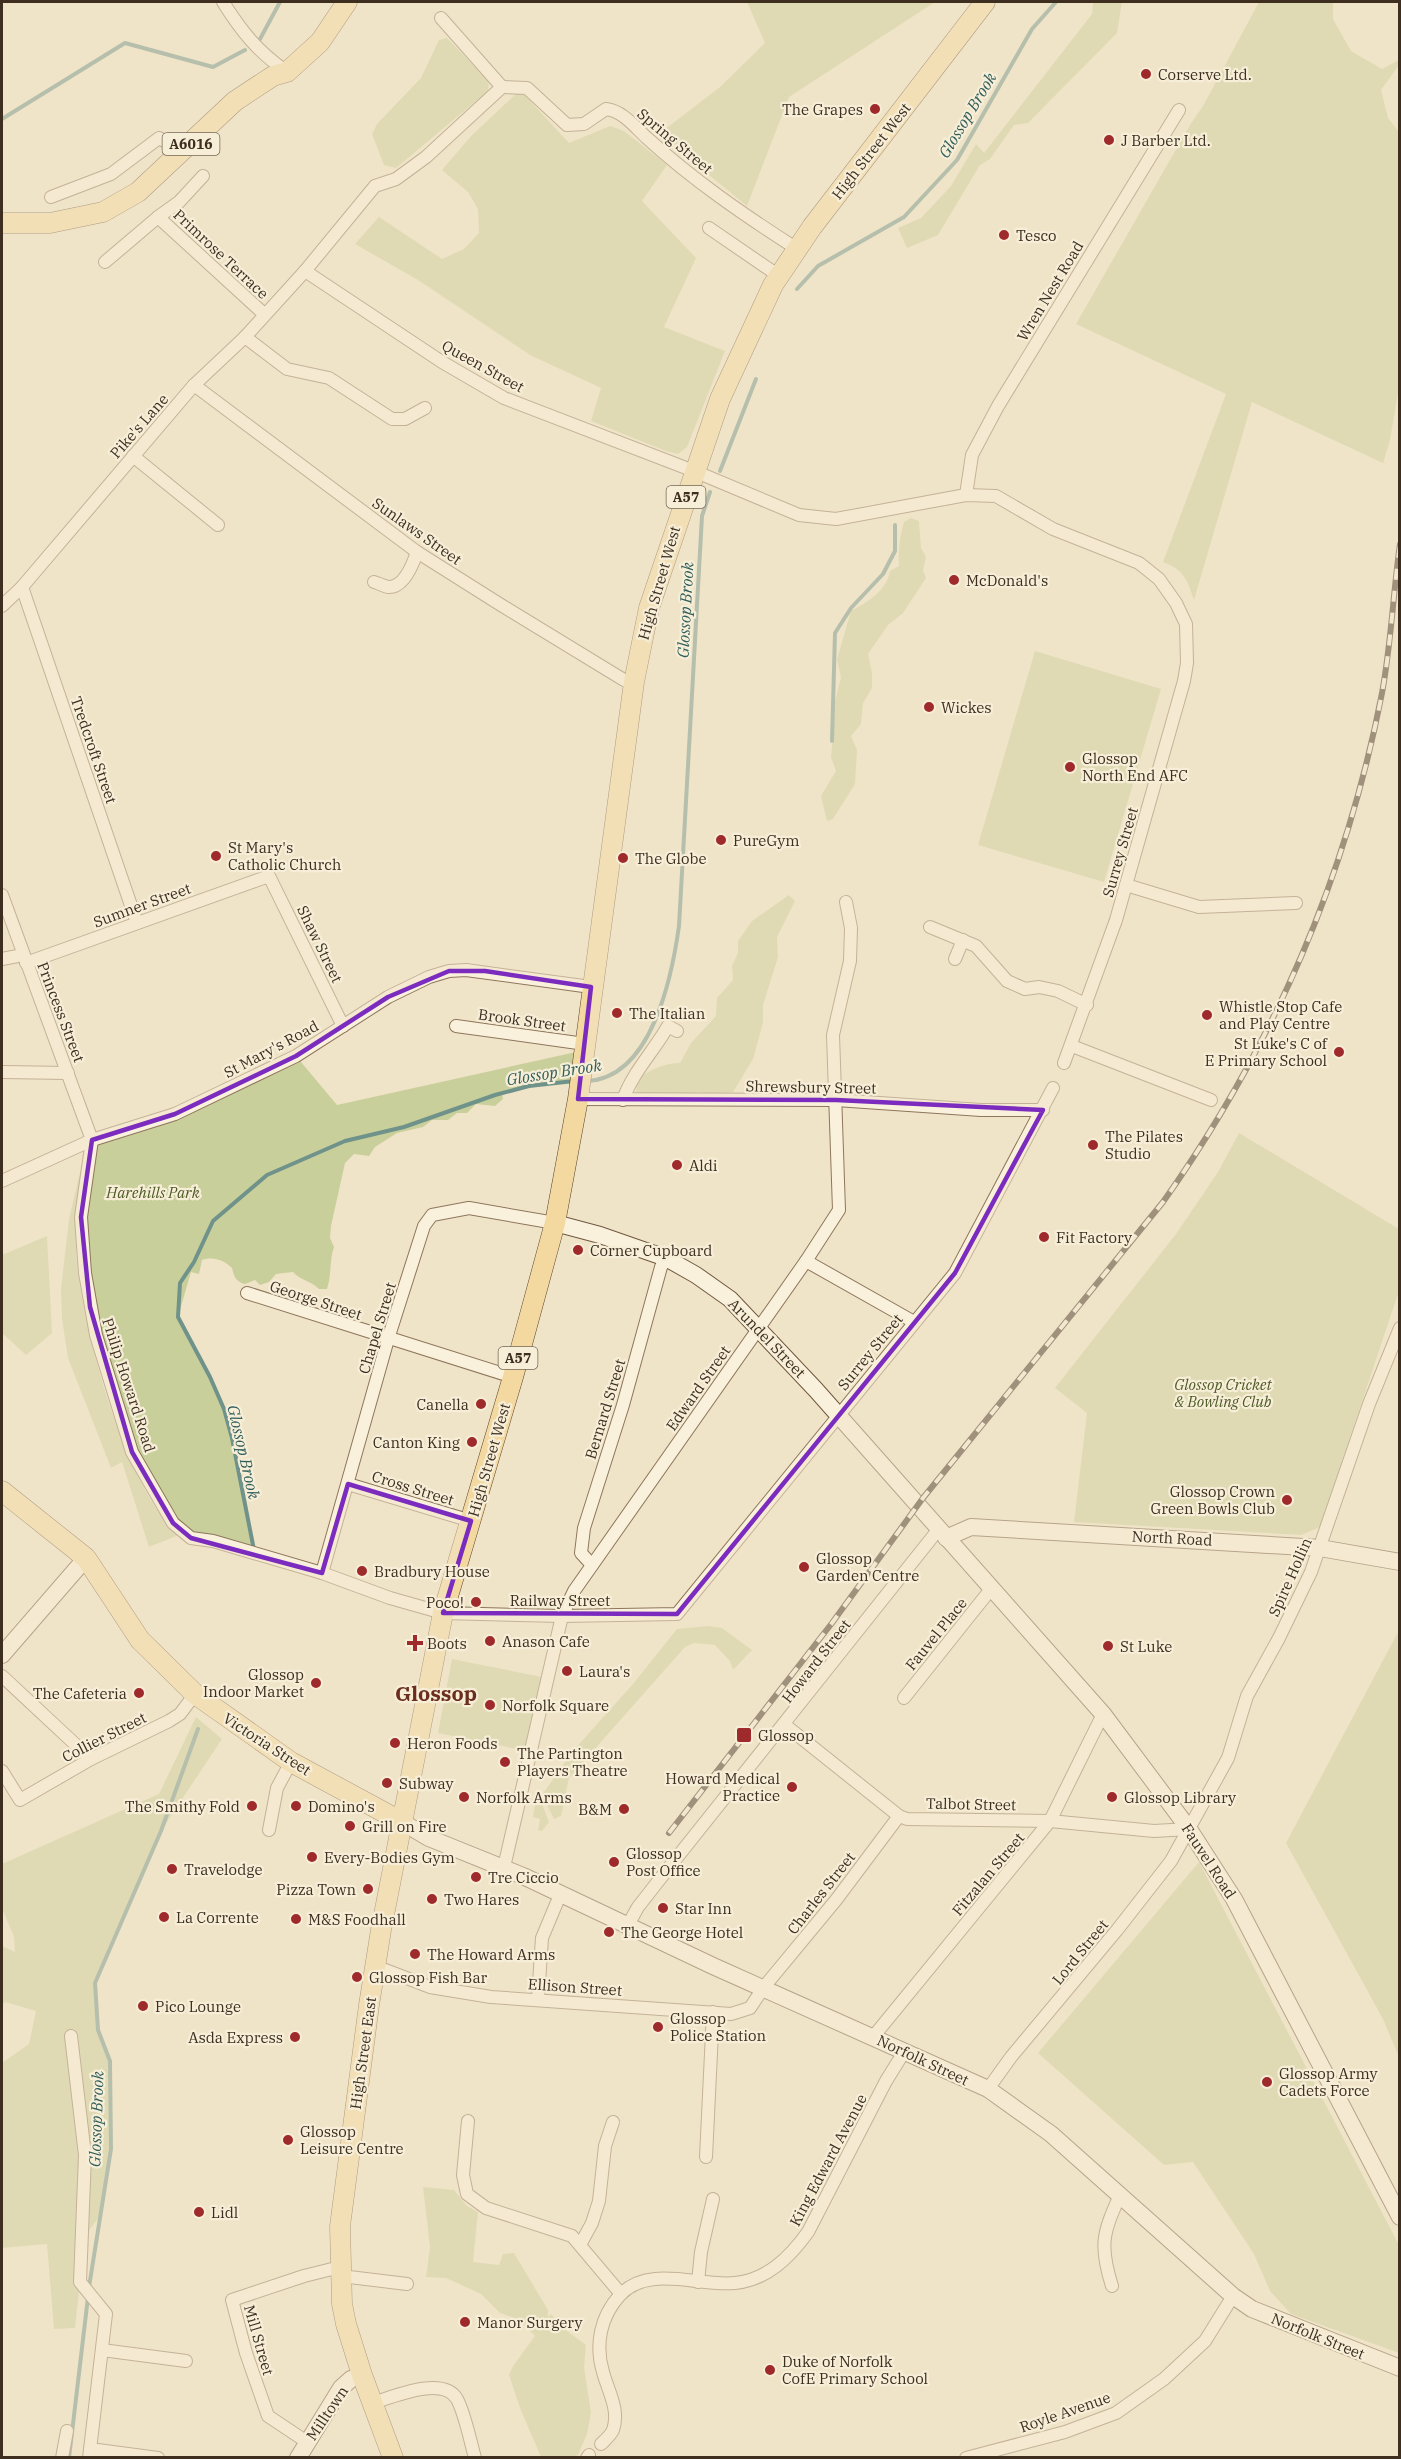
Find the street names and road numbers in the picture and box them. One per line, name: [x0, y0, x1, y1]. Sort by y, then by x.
street label: High Street West: [827, 99, 915, 203]
street label: Spring Street: [633, 104, 717, 178]
road number: A6016: [162, 133, 219, 155]
street label: Primrose Terrace: [170, 205, 272, 303]
street label: Wren Nest Road: [1013, 238, 1087, 344]
street label: Queen Street: [438, 336, 528, 396]
street label: Pike's Lane: [106, 390, 172, 462]
road number: A57: [666, 486, 706, 508]
street label: Sunlaws Street: [369, 493, 465, 569]
street label: High Street West: [634, 524, 684, 642]
street label: Tredcroft Street: [67, 694, 121, 806]
street label: Surrey Street: [1098, 805, 1142, 899]
street label: Sumner Street: [91, 879, 193, 931]
street label: Shaw Street: [293, 902, 347, 986]
street label: Princess Street: [33, 959, 89, 1065]
street label: Brook Street: [477, 1004, 567, 1036]
street label: St Mary's Road: [220, 1016, 322, 1082]
street label: Shrewsbury Street: [745, 1076, 877, 1098]
street label: George Street: [268, 1276, 364, 1324]
street label: Chapel Street: [354, 1280, 400, 1376]
street label: Arundel Street: [724, 1294, 810, 1382]
street label: Surrey Street: [833, 1310, 907, 1394]
street label: Philip Howard Road: [98, 1315, 160, 1455]
street label: Edward Street: [662, 1342, 734, 1434]
road number: A57: [498, 1347, 538, 1369]
street label: Bernard Street: [581, 1357, 629, 1461]
street label: High Street West: [464, 1401, 514, 1519]
street label: Cross Street: [370, 1467, 456, 1509]
street label: North Road: [1131, 1526, 1213, 1550]
street label: Spire Hollin: [1264, 1534, 1316, 1619]
street label: Railway Street: [510, 1591, 610, 1610]
street label: Fauvel Place: [901, 1594, 971, 1674]
street label: Howard Street: [777, 1615, 855, 1707]
street label: Collier Street: [59, 1708, 149, 1766]
street label: Victoria Street: [219, 1709, 315, 1779]
street label: Talbot Street: [926, 1794, 1016, 1814]
street label: Fauvel Road: [1178, 1820, 1240, 1902]
street label: Fitzalan Street: [948, 1829, 1028, 1919]
street label: Charles Street: [783, 1848, 859, 1938]
street label: Lord Street: [1048, 1915, 1112, 1989]
street label: Ellison Street: [527, 1974, 623, 2000]
street label: High Street East: [346, 1995, 380, 2111]
street label: Norfolk Street: [874, 2030, 972, 2090]
street label: King Edward Avenue: [785, 2091, 871, 2229]
street label: Mill Street: [240, 2303, 278, 2377]
street label: Norfolk Street: [1268, 2309, 1368, 2363]
street label: Milltown: [302, 2382, 352, 2444]
street label: Royle Avenue: [1017, 2388, 1113, 2436]

